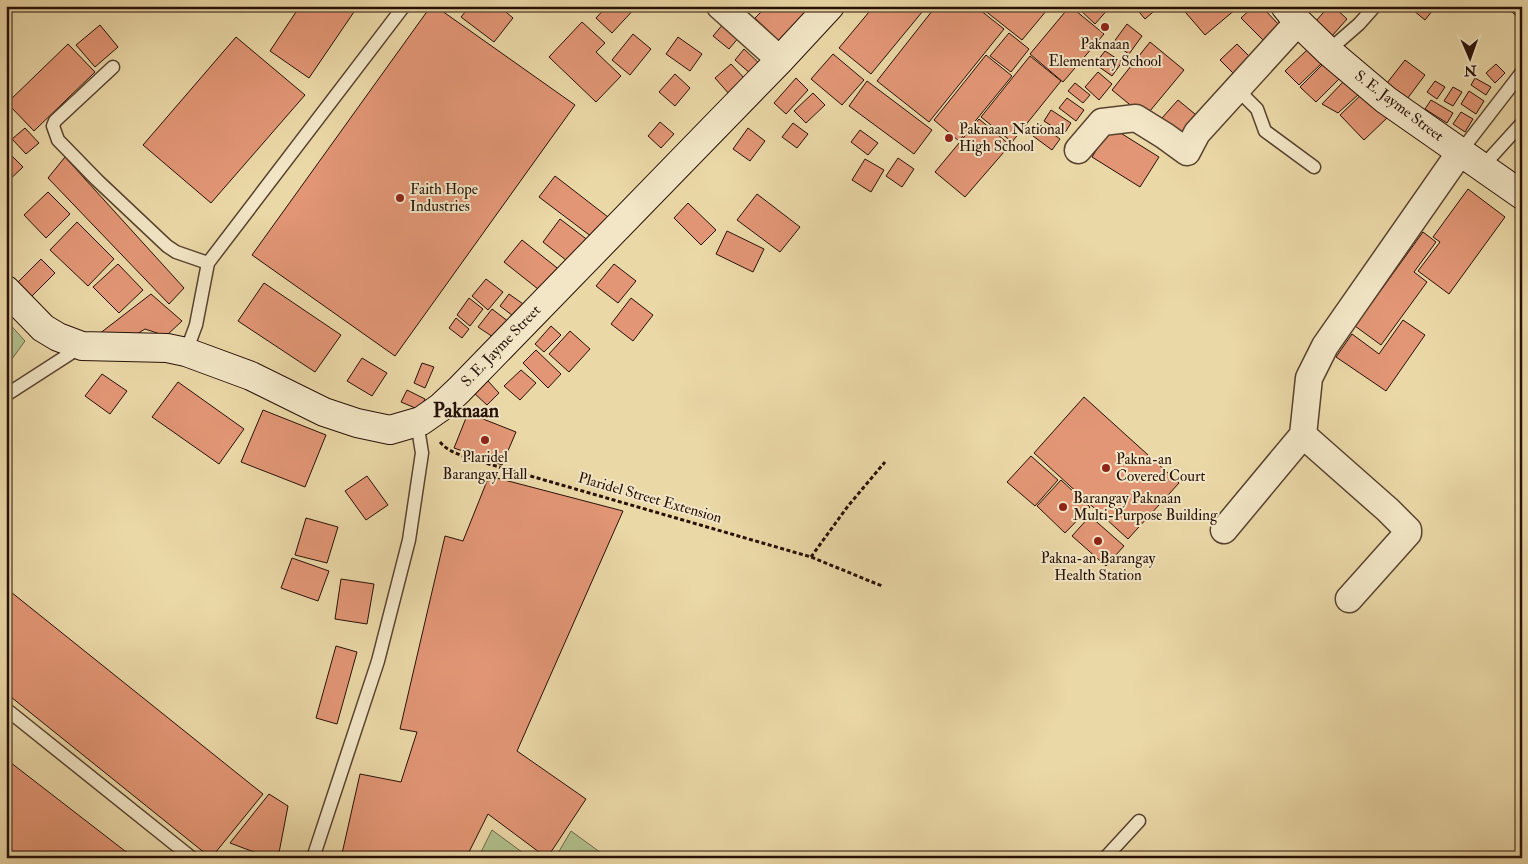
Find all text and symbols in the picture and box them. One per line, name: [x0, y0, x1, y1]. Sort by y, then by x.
marker: Paknaan Elementary School: [1099, 21, 1111, 33]
north arrow: [1446, 32, 1496, 82]
place label: Paknaan Elementary School: [1048, 35, 1162, 71]
text: N: [1463, 62, 1478, 79]
street label: S. E. Jayme Street: [1350, 66, 1447, 147]
place label: Paknaan National High School: [959, 120, 1065, 156]
marker: Paknaan National High School: [943, 132, 955, 144]
place label: Faith Hope Industries: [410, 180, 478, 216]
marker: Faith Hope Industries: [394, 192, 406, 204]
street label: S. E. Jayme Street: [457, 301, 546, 392]
district label: Paknaan: [433, 398, 500, 423]
marker: Plaridel Barangay Hall: [479, 434, 491, 446]
place label: Plaridel Barangay Hall: [443, 448, 528, 484]
place label: Pakna-an Covered Court: [1116, 450, 1206, 486]
marker: Pakna-an Covered Court: [1100, 462, 1112, 474]
street label: Plaridel Street Extension: [576, 468, 724, 528]
place label: Barangay Paknaan Multi-Purpose Building: [1073, 489, 1218, 526]
marker: Barangay Paknaan Multi-Purpose Building: [1057, 501, 1069, 513]
marker: Pakna-an Barangay Health Station: [1092, 535, 1104, 547]
place label: Pakna-an Barangay Health Station: [1041, 549, 1156, 585]

